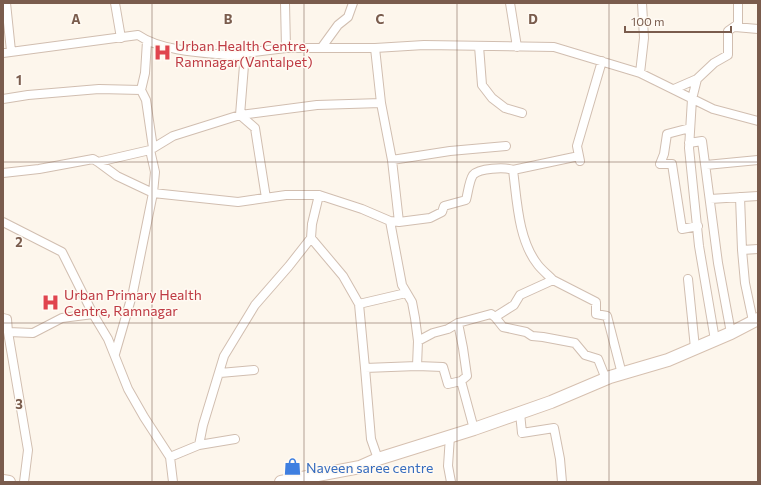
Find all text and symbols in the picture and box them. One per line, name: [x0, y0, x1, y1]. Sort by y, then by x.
scale bar: [625, 8, 731, 34]
text: A: [71, 11, 81, 27]
text: B: [224, 11, 233, 27]
text: C: [376, 11, 385, 27]
text: D: [528, 11, 538, 27]
text: 100 m: [631, 14, 665, 28]
place label: Urban Health Centre, Ramnagar(Vantalpet): [175, 37, 313, 70]
hospital icon: Urban Health Centre, Ramnagar(Vantalpet): [152, 43, 172, 63]
text: 1: [16, 72, 22, 88]
text: 2: [15, 234, 23, 250]
place label: Urban Primary Health Centre, Ramnagar: [64, 286, 202, 319]
hospital icon: Urban Primary Health Centre, Ramnagar: [41, 292, 61, 312]
text: 3: [15, 396, 23, 412]
shop icon: Naveen saree centre: [283, 457, 303, 477]
place label: Naveen saree centre: [306, 459, 433, 476]

